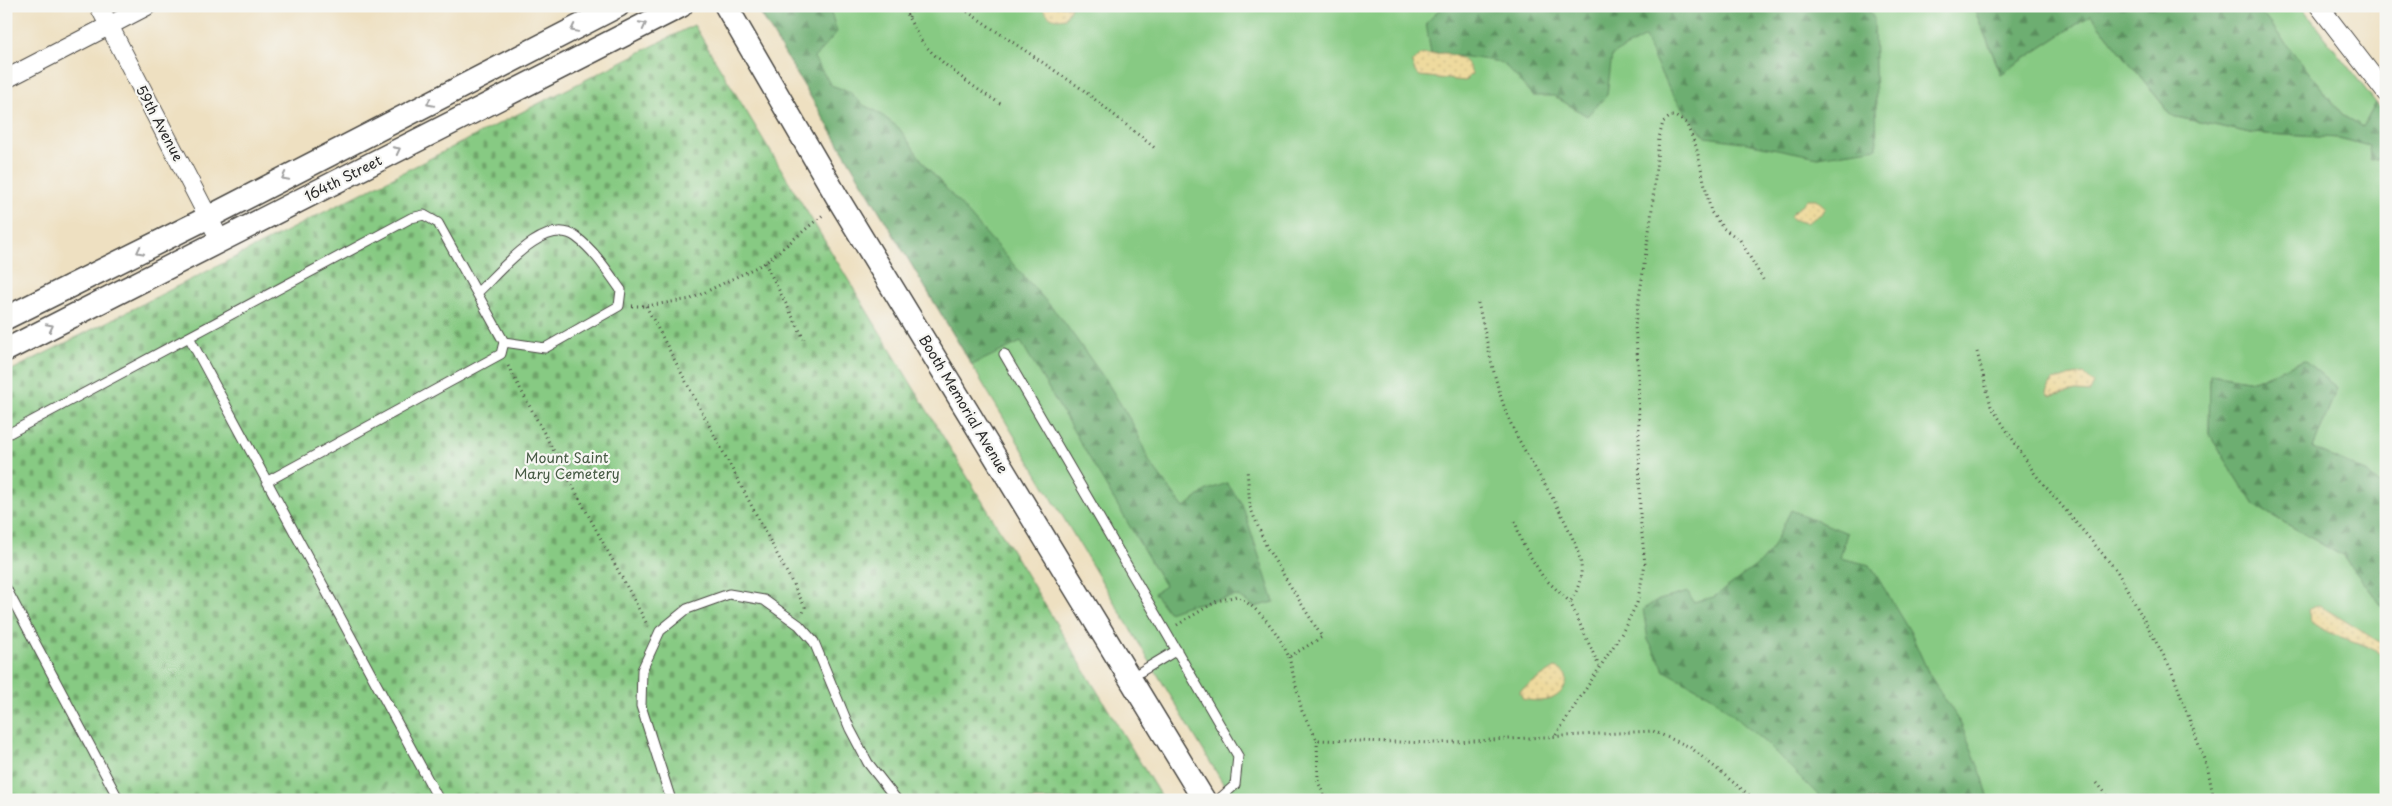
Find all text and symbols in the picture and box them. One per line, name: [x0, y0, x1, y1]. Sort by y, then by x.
one-way arrow: [638, 21, 647, 31]
one-way arrow: [570, 23, 579, 33]
street label: 59th Avenue: [131, 81, 189, 165]
one-way arrow: [426, 97, 435, 107]
one-way arrow: [392, 146, 401, 156]
street label: 164th Street: [301, 149, 386, 206]
one-way arrow: [281, 171, 290, 181]
one-way arrow: [137, 245, 146, 255]
one-way arrow: [44, 323, 53, 333]
street label: Booth Memorial Avenue: [914, 331, 1014, 478]
park label: Mount Saint Mary Cemetery: [514, 447, 620, 484]

